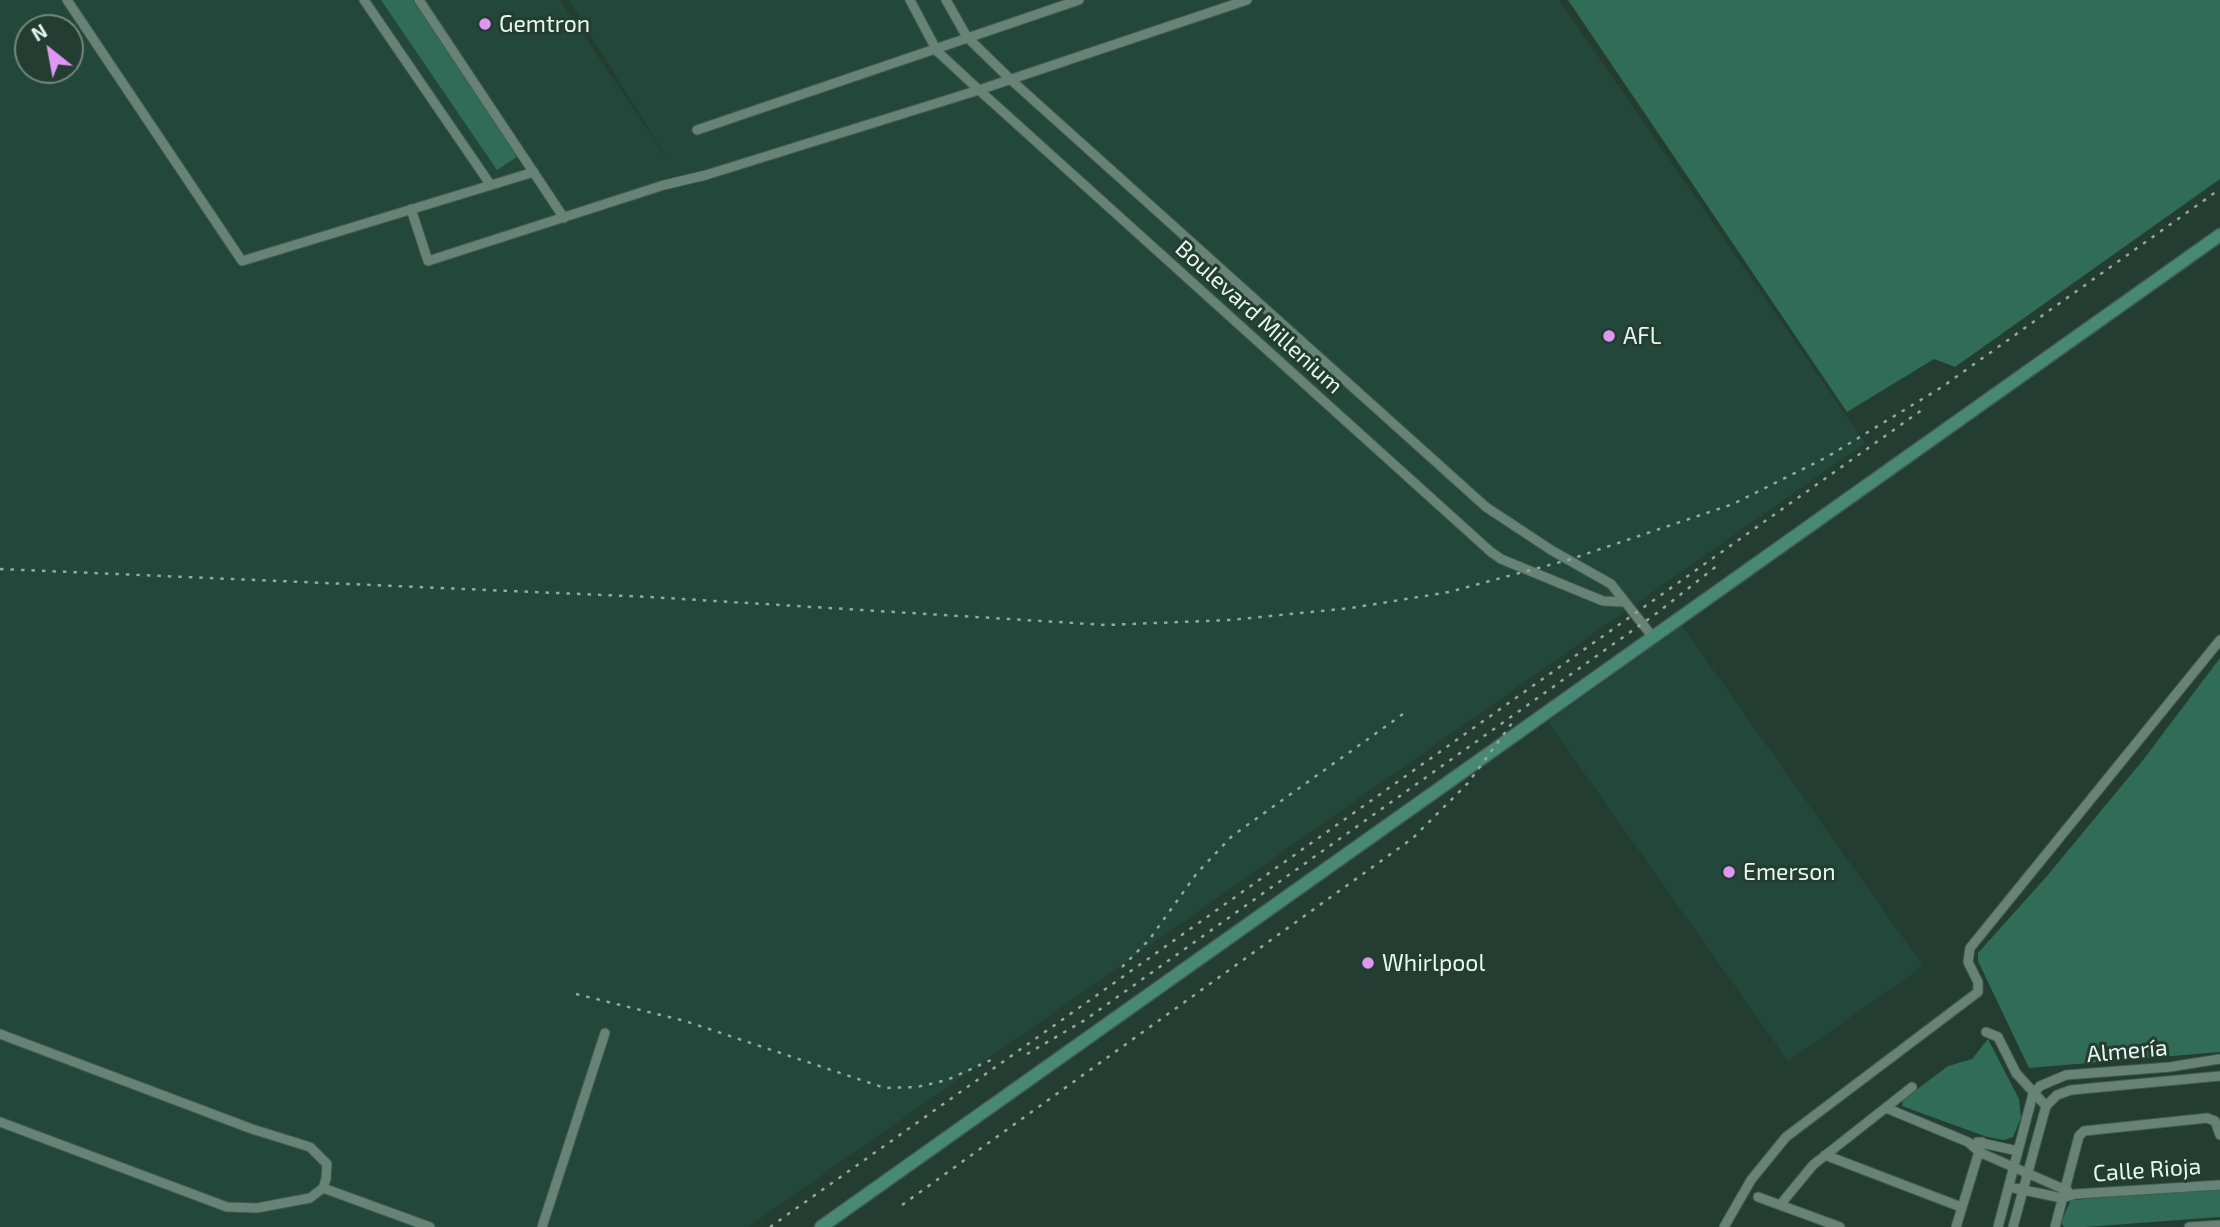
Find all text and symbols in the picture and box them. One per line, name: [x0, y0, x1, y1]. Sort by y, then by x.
place label: Gemtron: [499, 10, 590, 38]
north arrow: [14, 14, 84, 84]
marker: Gemtron: [477, 16, 493, 32]
text: N: [27, 19, 51, 46]
street label: Boulevard Millenium: [1170, 235, 1348, 399]
place label: AFL: [1623, 322, 1662, 350]
marker: AFL: [1601, 328, 1617, 344]
place label: Emerson: [1743, 858, 1836, 886]
marker: Emerson: [1721, 864, 1737, 880]
place label: Whirlpool: [1382, 949, 1485, 977]
marker: Whirlpool: [1360, 955, 1376, 971]
street label: Almería: [2085, 1034, 2169, 1068]
street label: Calle Rioja: [2092, 1152, 2202, 1188]

